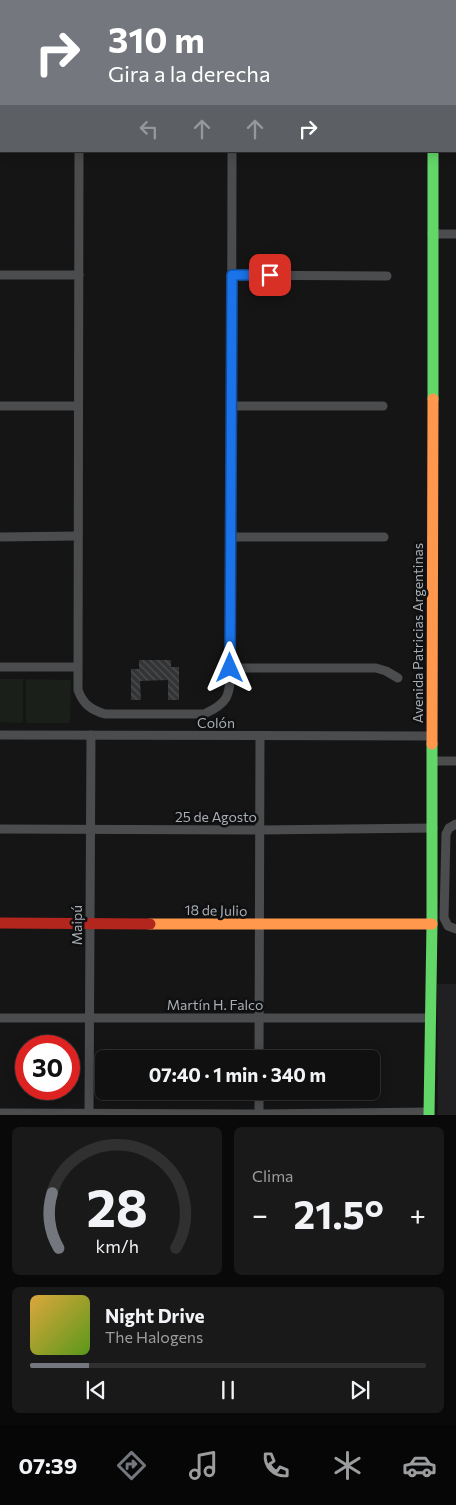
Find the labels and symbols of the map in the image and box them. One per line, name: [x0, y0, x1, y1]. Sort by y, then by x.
pin: [249, 254, 291, 296]
street label: Avenida Patricias Argentinas: [409, 543, 426, 723]
position arrow: [203, 641, 255, 693]
street label: Colón: [197, 714, 235, 731]
street label: 25 de Agosto: [175, 808, 257, 825]
street label: 18 de Julio: [184, 901, 248, 919]
street label: Maipú: [68, 905, 85, 945]
street label: Martín H. Falco: [167, 996, 263, 1013]
speed limit sign: 30: [15, 1035, 80, 1100]

